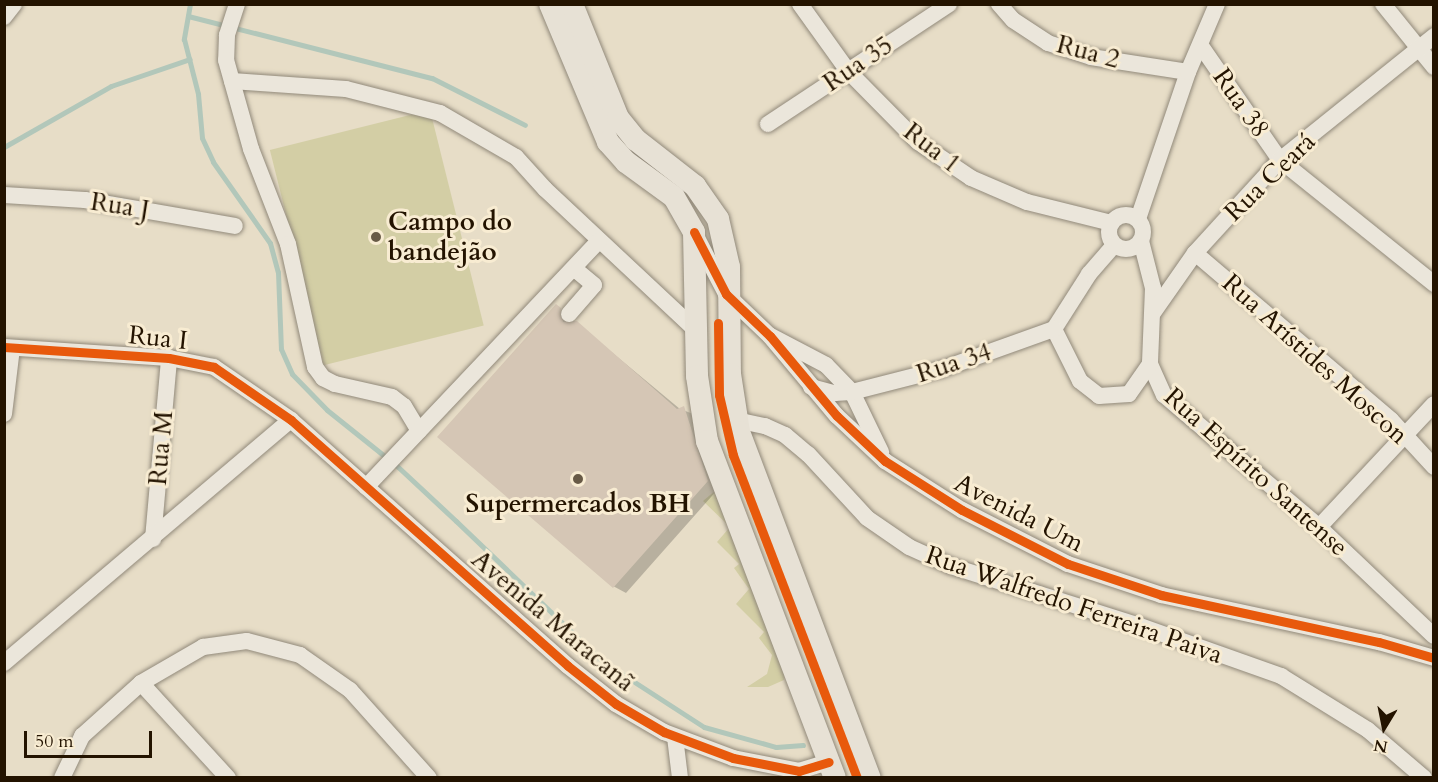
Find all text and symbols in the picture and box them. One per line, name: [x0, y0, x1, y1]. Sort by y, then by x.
street label: Rua 35: [817, 29, 899, 99]
street label: Rua 2: [1053, 29, 1123, 75]
street label: Rua 38: [1206, 62, 1276, 144]
street label: Rua 1: [897, 116, 967, 180]
street label: Rua Ceará: [1218, 126, 1322, 228]
street label: Rua J: [88, 186, 152, 226]
place label: Campo do bandejão: [388, 206, 512, 268]
marker: Campo do bandejão: [369, 230, 383, 244]
street label: Rua Arístides Moscon: [1216, 267, 1414, 451]
street label: Rua I: [127, 319, 189, 357]
street label: Rua 34: [912, 336, 996, 390]
street label: Rua Espírito Santense: [1158, 381, 1354, 563]
street label: Rua M: [142, 409, 180, 487]
street label: Avenida Um: [949, 467, 1089, 559]
marker: Supermercados BH: [571, 472, 585, 486]
place label: Supermercados BH: [466, 488, 690, 520]
street label: Rua Walfredo Ferreira Paiva: [921, 539, 1227, 671]
street label: Avenida Maracanã: [465, 544, 641, 698]
north arrow: [1354, 698, 1414, 758]
scale bar: [27, 719, 154, 757]
text: 50 m: [35, 729, 74, 754]
text: N: [1372, 734, 1390, 758]

